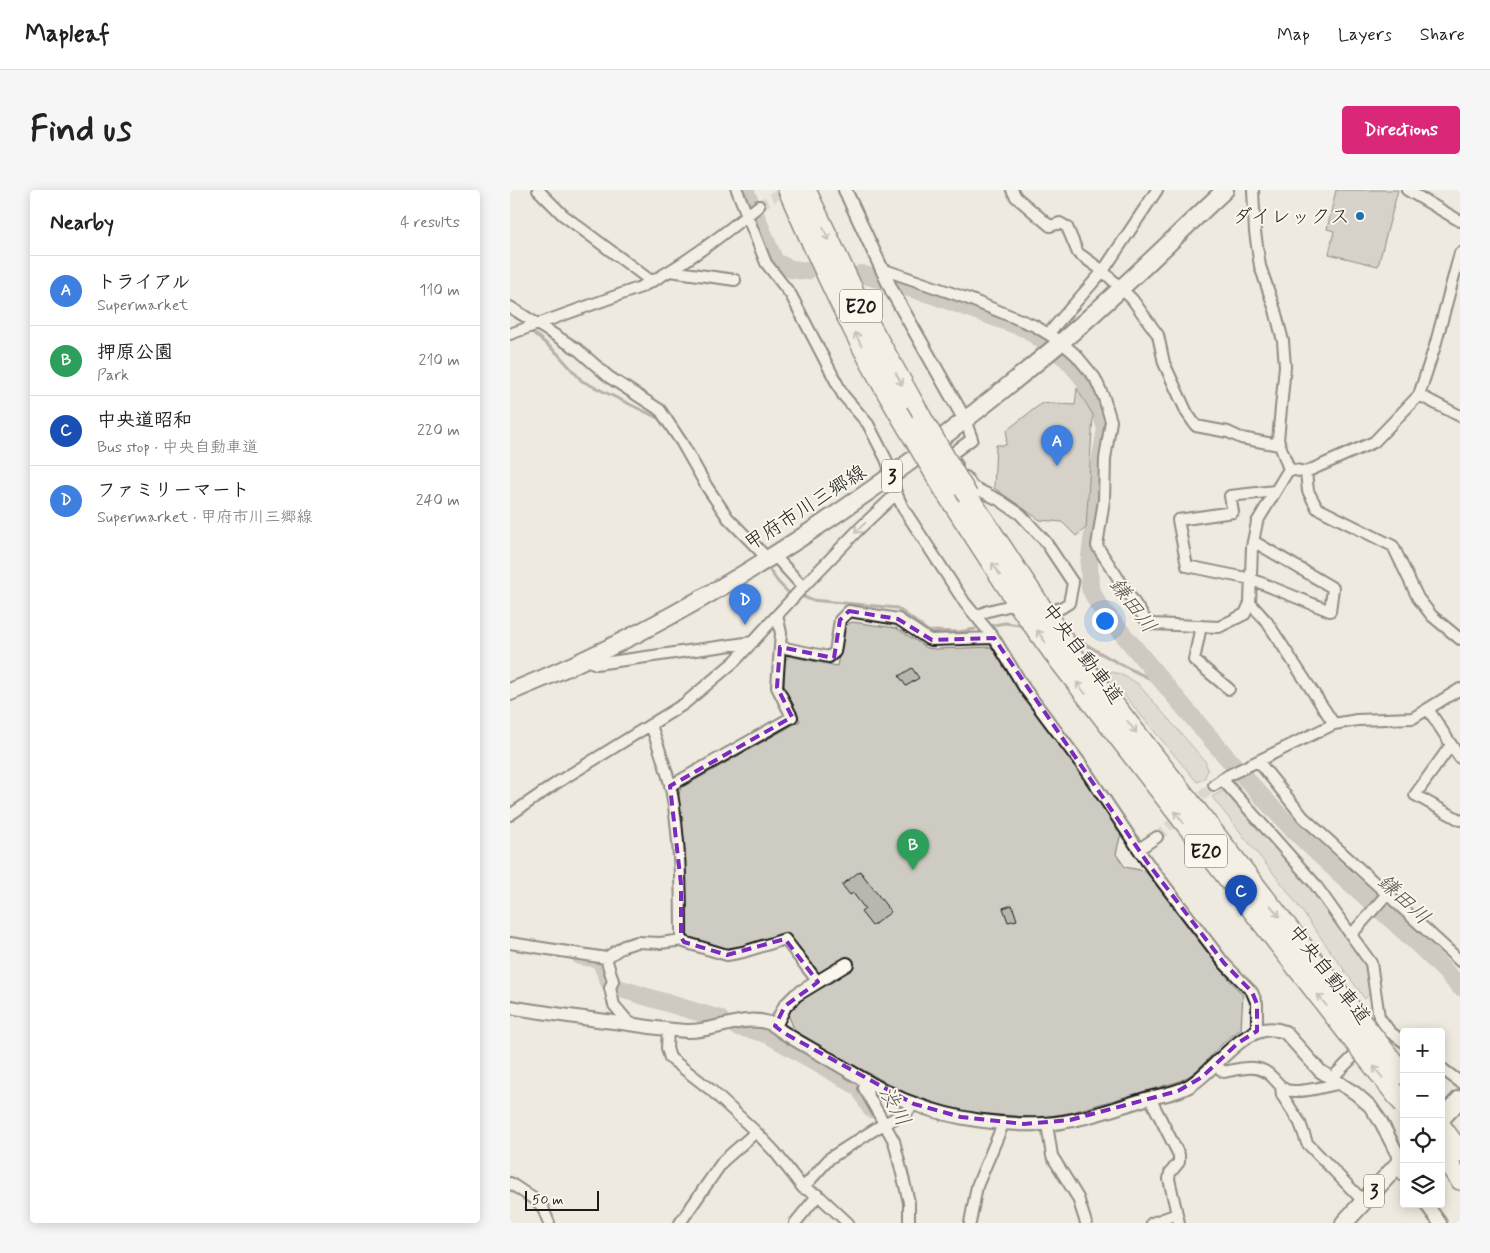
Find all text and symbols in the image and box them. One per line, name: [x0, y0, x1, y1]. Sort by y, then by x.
text: Mapleaf: [25, 19, 110, 50]
text: Map: [1277, 23, 1310, 47]
text: Layers: [1338, 23, 1392, 47]
text: Share: [1420, 23, 1465, 47]
button: Directions: [1342, 106, 1460, 154]
text: Find us: [30, 107, 132, 153]
place label: ダイレックス: [1232, 204, 1350, 231]
text: Nearby: [50, 209, 114, 237]
marker: ダイレックス: [1354, 210, 1366, 222]
text: 4 results: [400, 212, 460, 233]
one-way arrow: [822, 226, 831, 241]
text: トライアル: [97, 270, 190, 295]
text: A: [61, 280, 71, 301]
text: 110 m: [419, 280, 460, 301]
road number: E20: [840, 290, 882, 322]
text: Supermarket: [97, 295, 188, 316]
one-way arrow: [853, 331, 863, 346]
text: 押原公園: [97, 340, 173, 365]
text: B: [61, 350, 71, 371]
text: 210 m: [419, 350, 460, 371]
text: Park: [97, 365, 129, 386]
one-way arrow: [895, 372, 905, 386]
text: 中央道昭和: [97, 408, 192, 433]
text: C: [60, 420, 72, 441]
text: 220 m: [417, 420, 460, 441]
pin: A: [1041, 425, 1073, 466]
text: Bus stop · 中央自動車道: [97, 437, 258, 458]
street label: 甲府市川三郷線: [740, 459, 872, 558]
road number: 3: [882, 460, 902, 492]
text: ファミリーマート: [97, 478, 250, 503]
text: D: [60, 490, 72, 511]
text: 240 m: [416, 490, 460, 511]
text: Supermarket · 甲府市川三郷線: [97, 507, 313, 528]
one-way arrow: [854, 522, 867, 534]
one-way arrow: [990, 562, 1001, 576]
water label: 鎌田川: [1102, 572, 1162, 639]
pin: D: [729, 584, 761, 625]
street label: 中央自動車道: [1035, 598, 1129, 710]
your location: [1092, 608, 1118, 634]
one-way arrow: [1036, 629, 1046, 643]
one-way arrow: [1075, 681, 1086, 694]
one-way arrow: [1127, 721, 1138, 734]
one-way arrow: [1174, 810, 1185, 823]
pin: B: [897, 829, 929, 870]
road number: E20: [1185, 834, 1227, 868]
water label: 鎌田川: [1371, 868, 1436, 931]
pin: C: [1225, 875, 1257, 916]
one-way arrow: [1270, 904, 1281, 917]
street label: 中央自動車道: [1281, 919, 1376, 1031]
one-way arrow: [1317, 993, 1327, 1007]
map controls: [1400, 1028, 1445, 1208]
button: +: [1400, 1028, 1445, 1073]
one-way arrow: [1372, 1066, 1383, 1079]
button: −: [1400, 1073, 1445, 1118]
water label: 渋川: [872, 1081, 917, 1132]
button: locate: [1400, 1118, 1445, 1163]
button: layers: [1400, 1163, 1445, 1208]
road number: 3: [1364, 1174, 1384, 1208]
scale bar: [525, 1188, 599, 1211]
text: 50 m: [532, 1191, 563, 1209]

